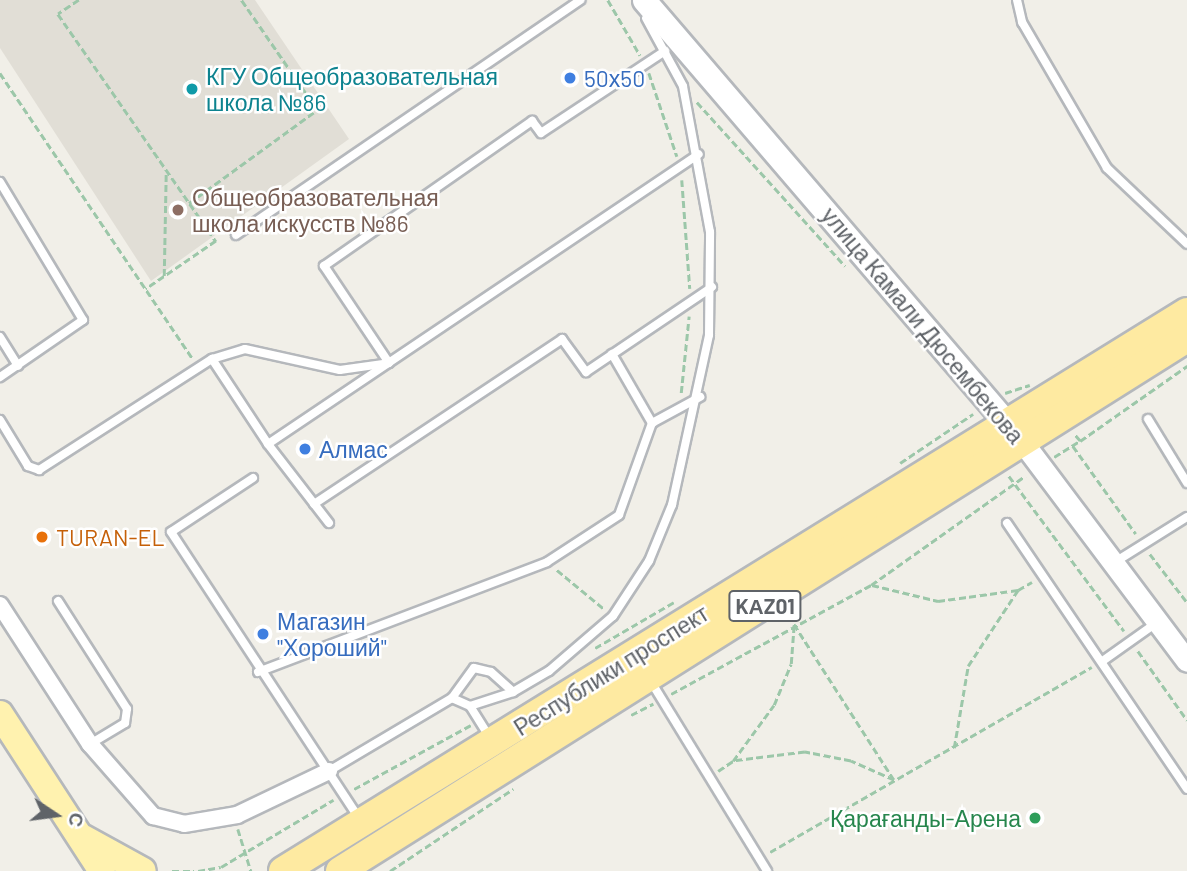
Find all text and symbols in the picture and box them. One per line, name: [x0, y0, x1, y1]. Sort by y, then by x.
place label: КГУ Общеобразовательная школа №86: [206, 62, 498, 116]
place label: 50х50: [584, 64, 645, 92]
marker: 50х50: [562, 70, 578, 86]
marker: КГУ Общеобразовательная школа №86: [184, 81, 200, 97]
place label: Общеобразовательная школа искусств №86: [192, 183, 439, 237]
street label: улица Камали Дюсембекова: [816, 201, 1030, 449]
marker: Общеобразовательная школа искусств №86: [170, 202, 186, 218]
place label: Алмас: [319, 435, 388, 463]
marker: Алмас: [297, 441, 313, 457]
place label: TURAN-EL: [56, 523, 164, 551]
marker: TURAN-EL: [34, 529, 50, 545]
road number: KАZ01: [728, 588, 802, 624]
street label: Республики проспект: [509, 599, 713, 741]
place label: Магазин "Хороший": [277, 607, 387, 661]
marker: Магазин "Хороший": [255, 626, 271, 642]
north arrow: [21, 780, 91, 850]
place label: Қарағанды-Арена: [830, 804, 1021, 832]
marker: Қарағанды-Арена: [1027, 810, 1043, 826]
text: С: [64, 811, 90, 829]

